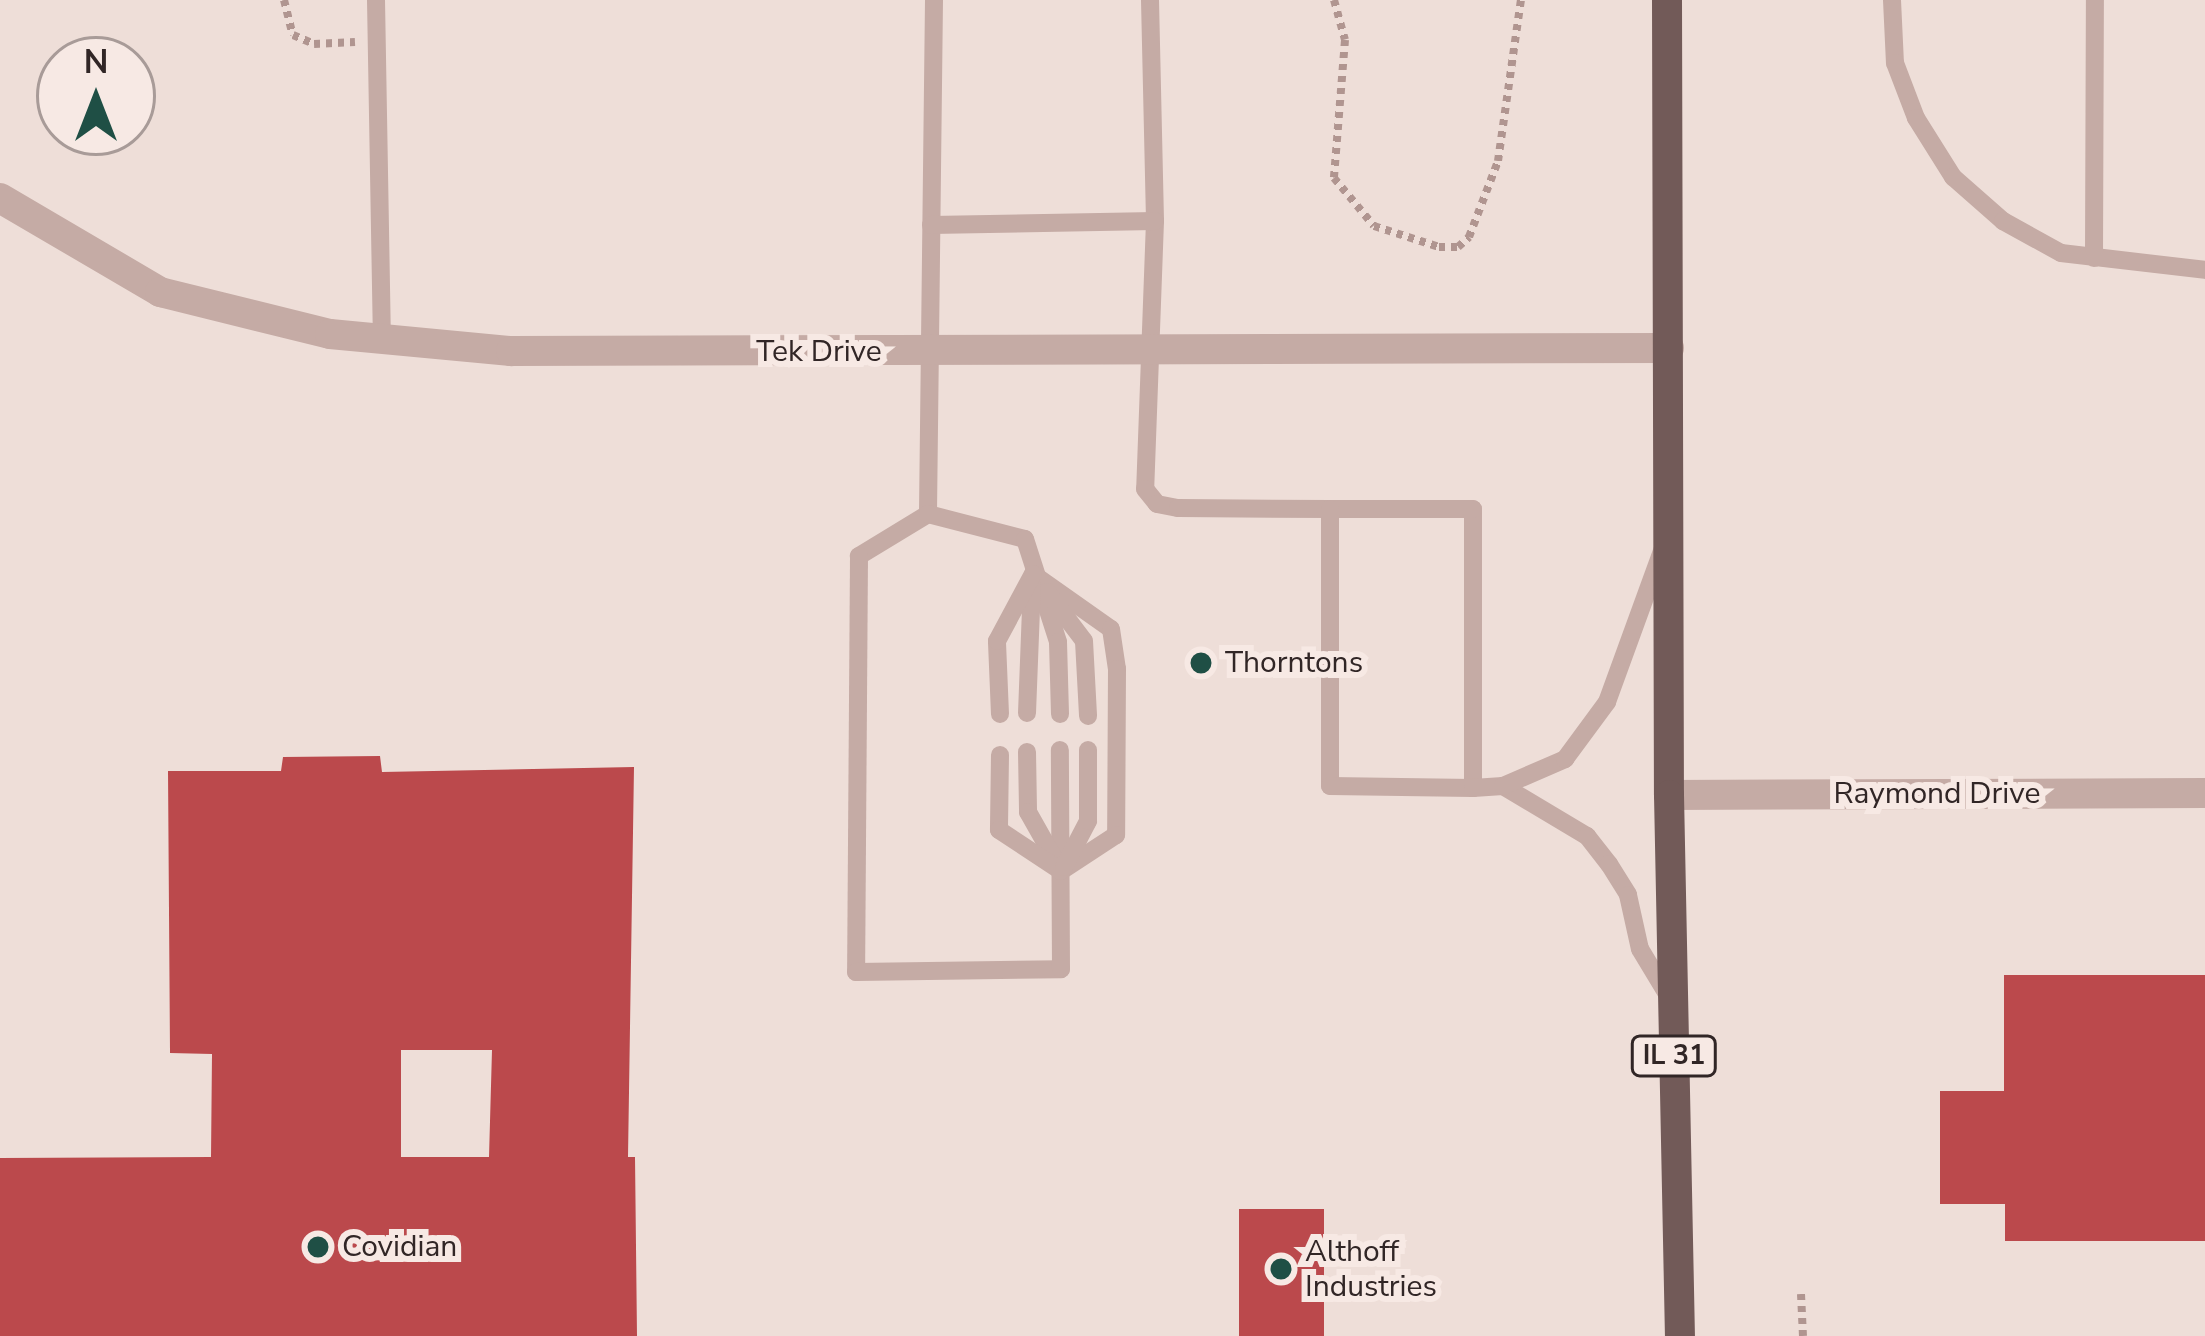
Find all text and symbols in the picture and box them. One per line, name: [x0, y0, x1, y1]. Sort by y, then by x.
north arrow: [36, 36, 156, 156]
text: N: [84, 40, 108, 85]
street label: Tek Drive: [756, 334, 882, 370]
place label: Thorntons: [1225, 645, 1363, 681]
marker: Thorntons: [1188, 650, 1214, 676]
street label: Raymond Drive: [1834, 776, 2040, 812]
road number: IL 31: [1629, 1035, 1719, 1077]
place label: Covidian: [342, 1229, 457, 1265]
marker: Covidian: [305, 1234, 331, 1260]
place label: Althoff Industries: [1305, 1234, 1437, 1304]
marker: Althoff Industries: [1268, 1256, 1294, 1282]

